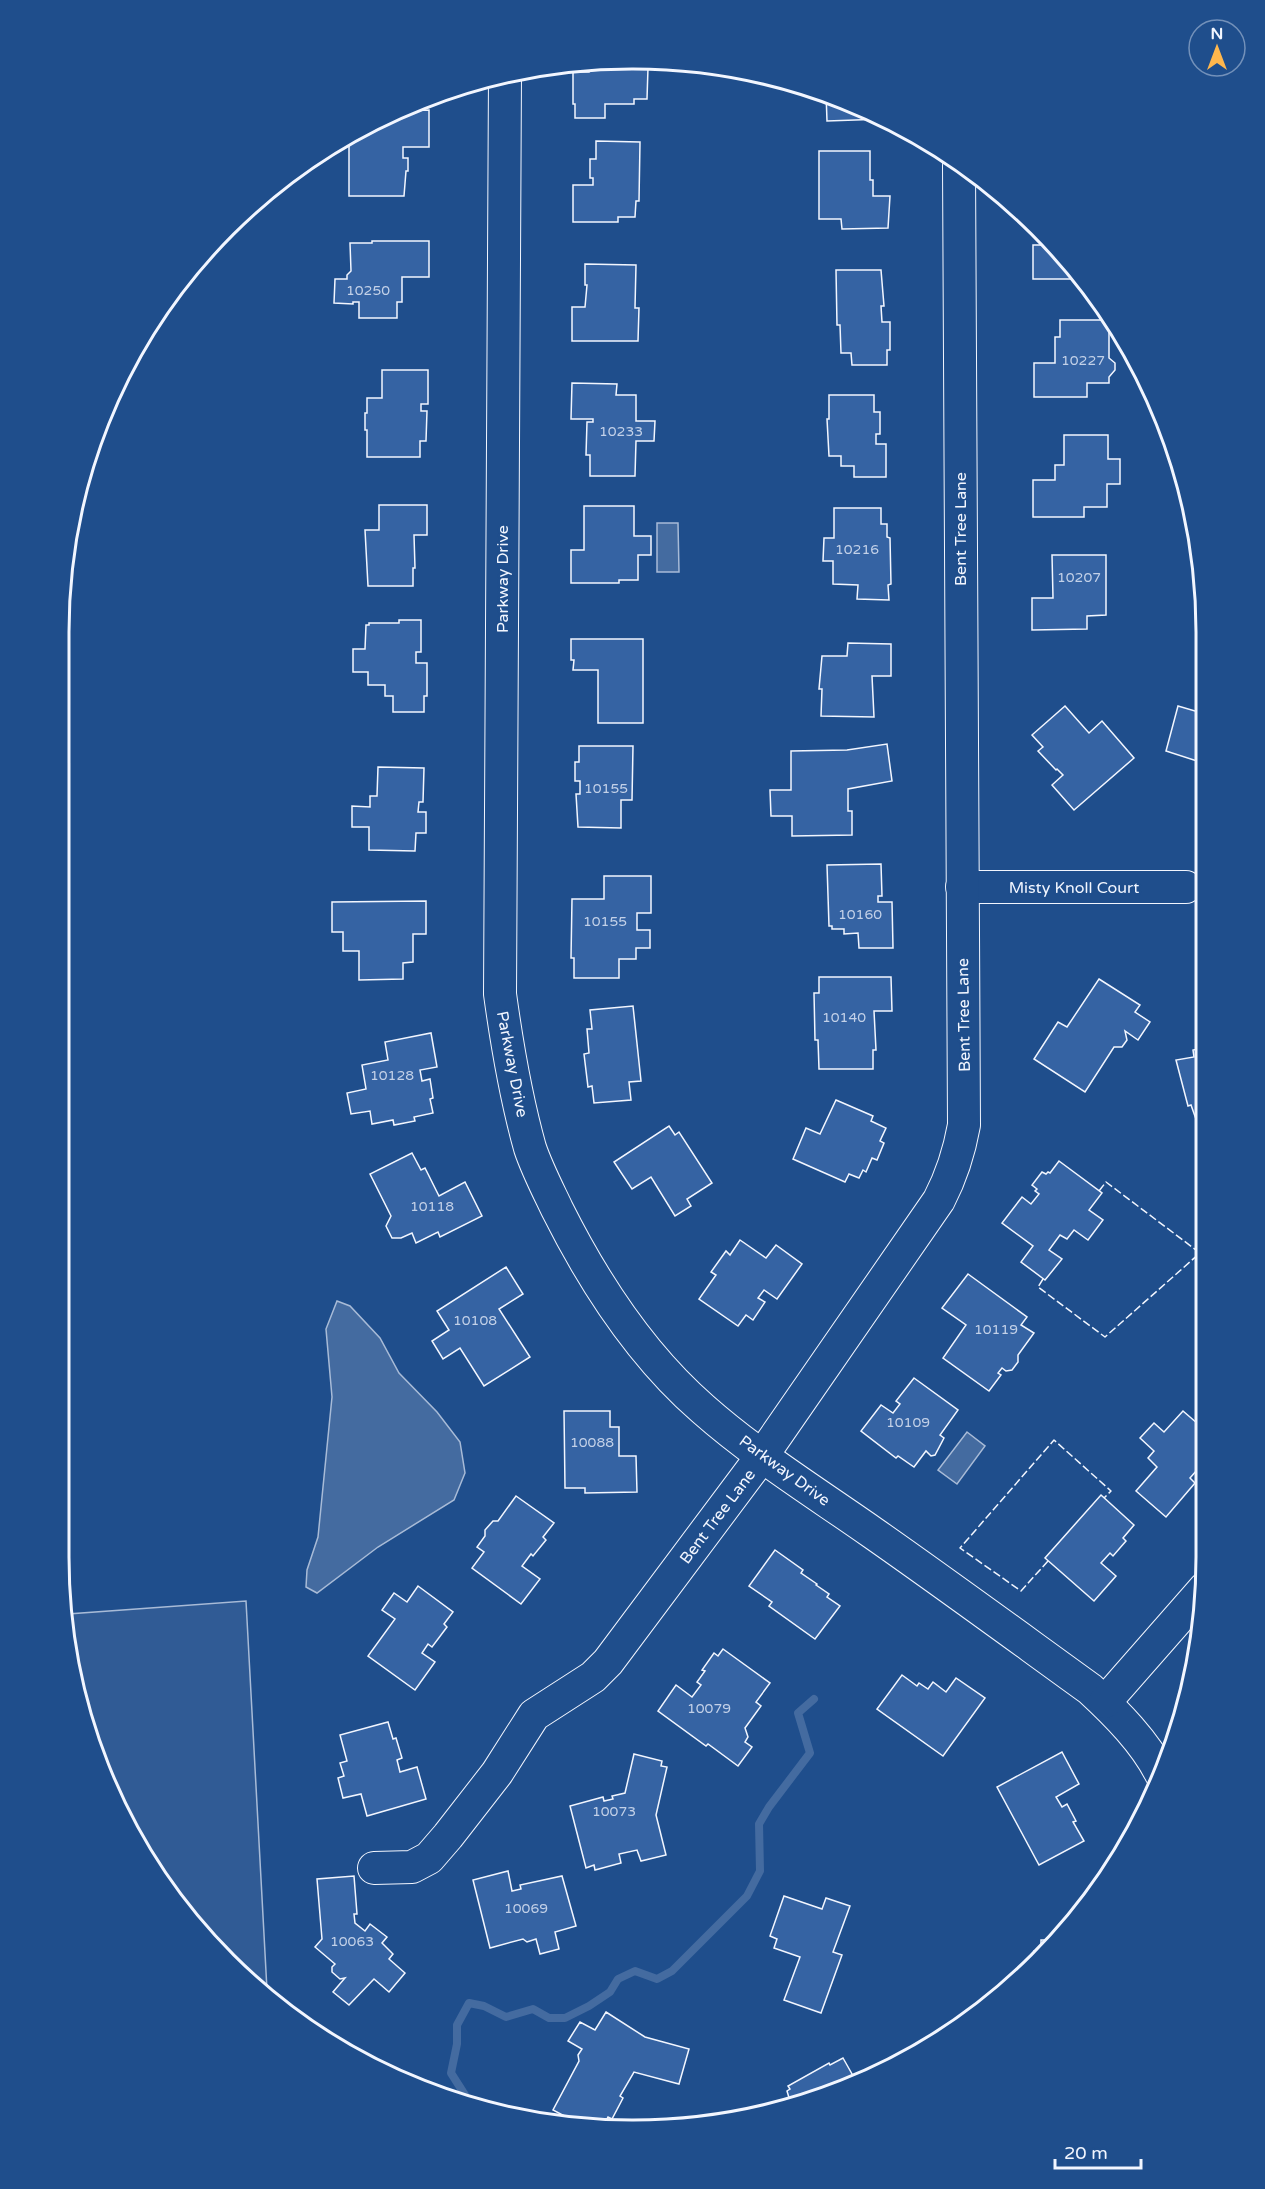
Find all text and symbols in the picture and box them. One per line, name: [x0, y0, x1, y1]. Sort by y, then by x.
north arrow: [1187, 18, 1247, 78]
text: N: [1211, 24, 1223, 44]
house number: 10250: [346, 282, 390, 299]
house number: 10227: [1061, 352, 1105, 369]
house number: 10233: [599, 423, 643, 440]
street label: Bent Tree Lane: [951, 472, 971, 586]
street label: Parkway Drive: [493, 525, 513, 633]
house number: 10216: [835, 541, 879, 558]
house number: 10207: [1057, 569, 1101, 586]
house number: 10155: [584, 780, 628, 797]
street label: Misty Knoll Court: [1009, 878, 1139, 898]
house number: 10160: [838, 906, 882, 923]
house number: 10155: [583, 913, 627, 930]
street label: Bent Tree Lane: [953, 958, 975, 1072]
street label: Parkway Drive: [492, 1009, 532, 1119]
house number: 10140: [822, 1009, 866, 1026]
house number: 10128: [370, 1067, 414, 1084]
house number: 10118: [410, 1198, 454, 1215]
house number: 10108: [453, 1312, 497, 1329]
house number: 10119: [974, 1321, 1018, 1338]
house number: 10109: [886, 1414, 930, 1431]
street label: Parkway Drive: [735, 1431, 834, 1511]
house number: 10088: [570, 1434, 614, 1451]
street label: Bent Tree Lane: [676, 1465, 760, 1568]
house number: 10079: [687, 1700, 731, 1717]
house number: 10073: [592, 1803, 636, 1820]
house number: 10069: [504, 1900, 548, 1917]
house number: 10063: [330, 1933, 374, 1950]
scale bar: [1055, 2132, 1140, 2170]
text: 20 m: [1064, 2142, 1108, 2164]

